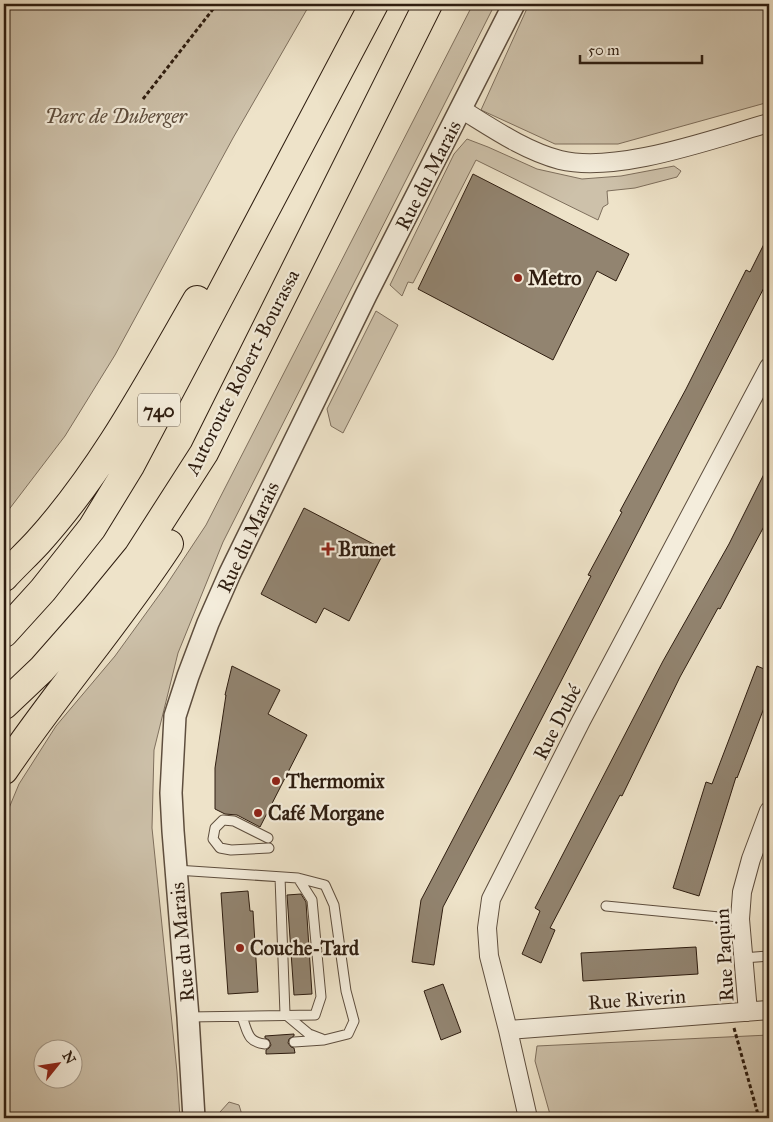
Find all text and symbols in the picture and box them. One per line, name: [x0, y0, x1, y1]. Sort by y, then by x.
scale bar: [580, 32, 703, 64]
text: 50 m: [588, 41, 620, 59]
park label: Parc de Duberger: [45, 104, 189, 128]
street label: Rue du Marais: [390, 116, 466, 234]
street label: Autoroute Robert-Bourassa: [179, 265, 305, 480]
place label: Metro: [528, 266, 581, 290]
marker: Metro: [512, 272, 524, 284]
road number: 740: [138, 394, 180, 426]
street label: Rue du Marais: [212, 478, 284, 596]
place label: Brunet: [338, 537, 397, 561]
marker: Brunet: [322, 543, 334, 555]
street label: Rue Dubé: [528, 680, 587, 764]
place label: Thermomix: [285, 769, 386, 793]
marker: Thermomix: [270, 775, 282, 787]
place label: Café Morgane: [268, 801, 385, 826]
marker: Café Morgane: [252, 807, 264, 819]
street label: Rue du Marais: [165, 881, 199, 1003]
street label: Rue Paquin: [710, 908, 739, 1002]
place label: Couche-Tard: [250, 936, 360, 960]
marker: Couche-Tard: [234, 942, 246, 954]
street label: Rue Riverin: [587, 984, 687, 1014]
north arrow: [32, 1040, 82, 1090]
text: N: [58, 1048, 79, 1067]

